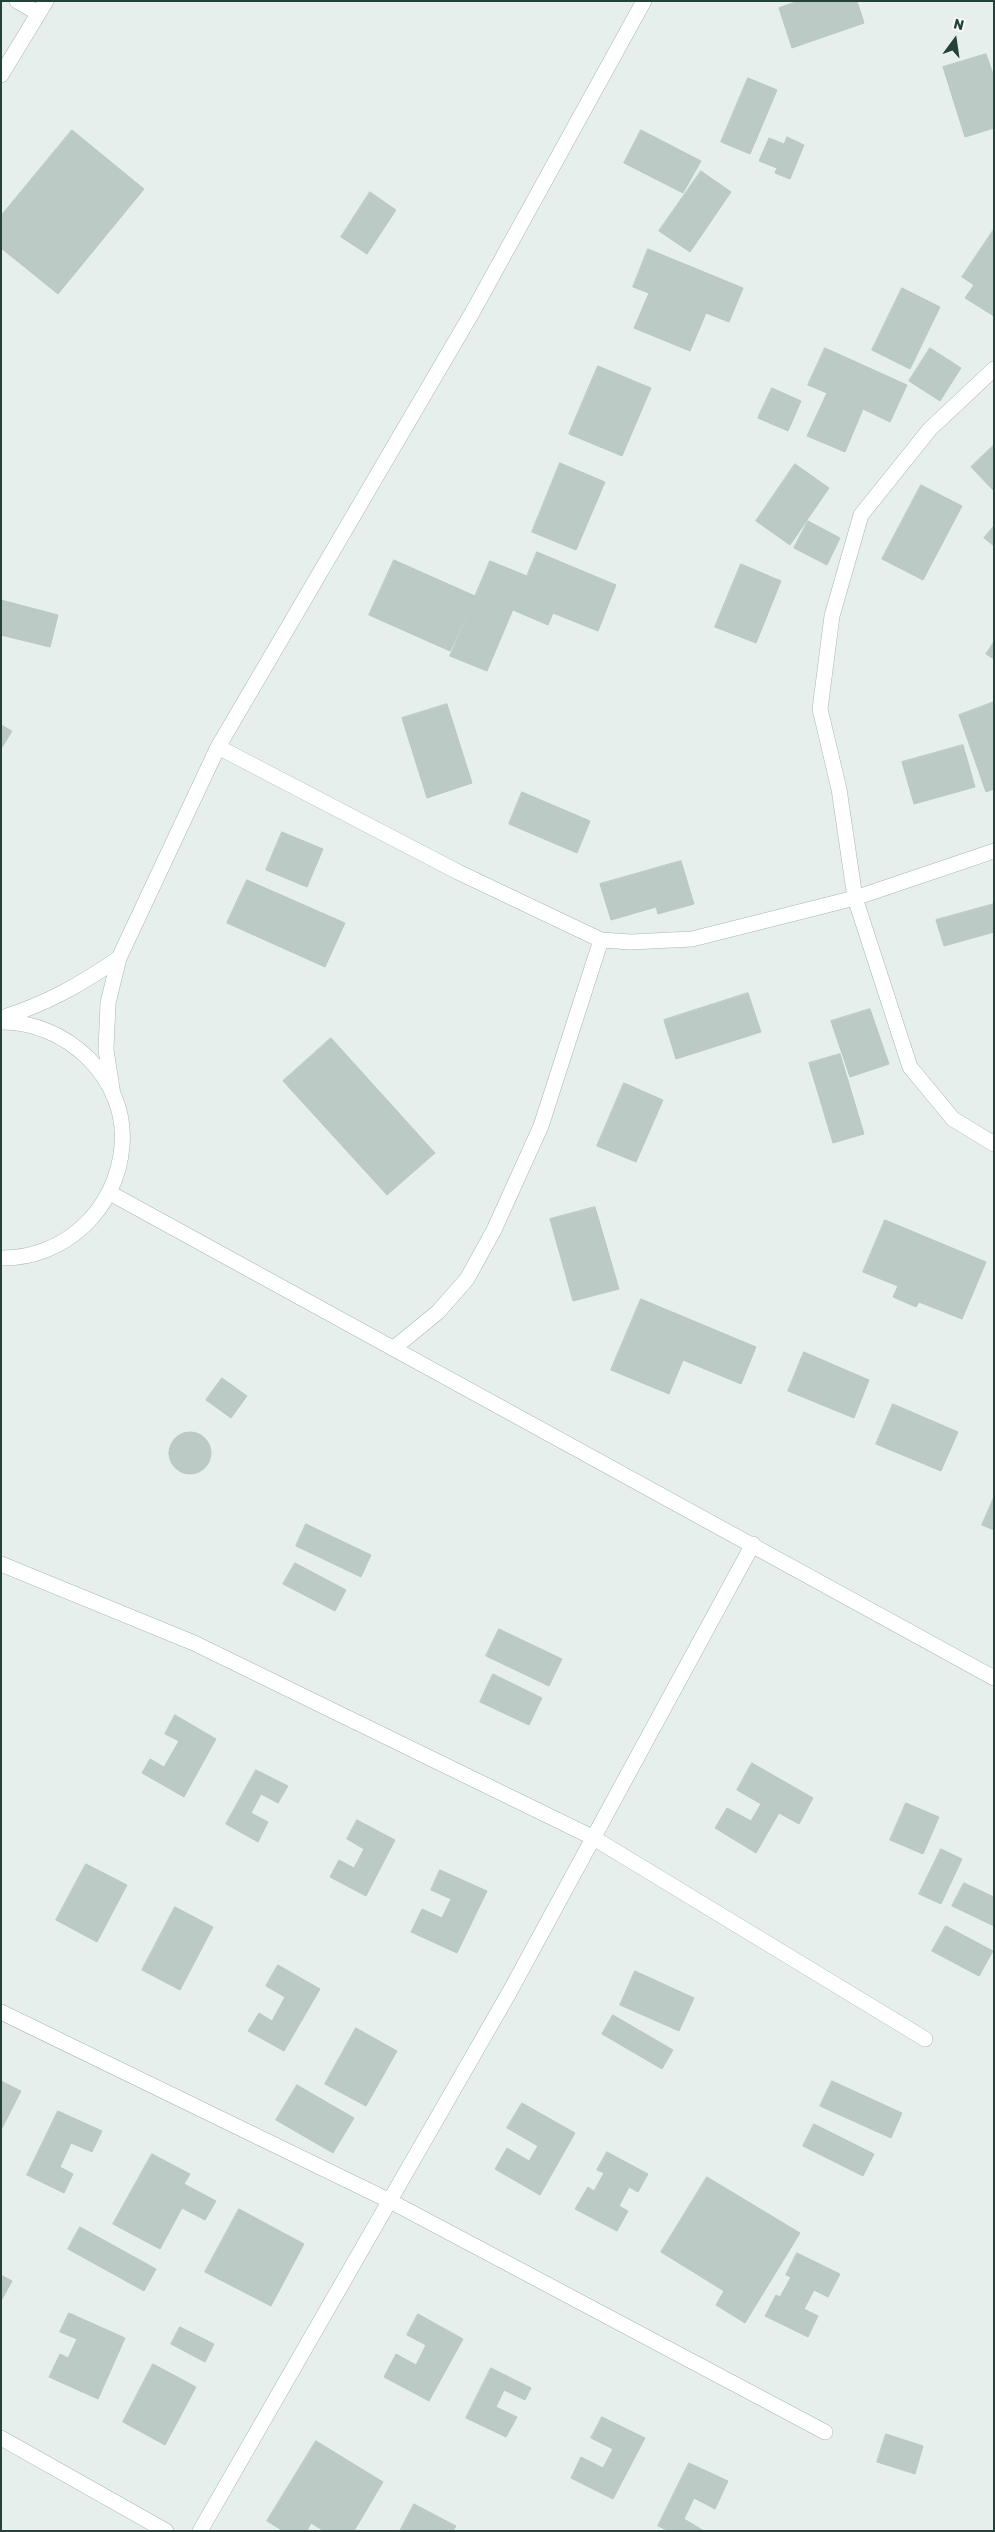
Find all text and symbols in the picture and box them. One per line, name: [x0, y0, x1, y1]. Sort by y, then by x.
north arrow: [930, 15, 980, 65]
text: N: [952, 15, 966, 34]

